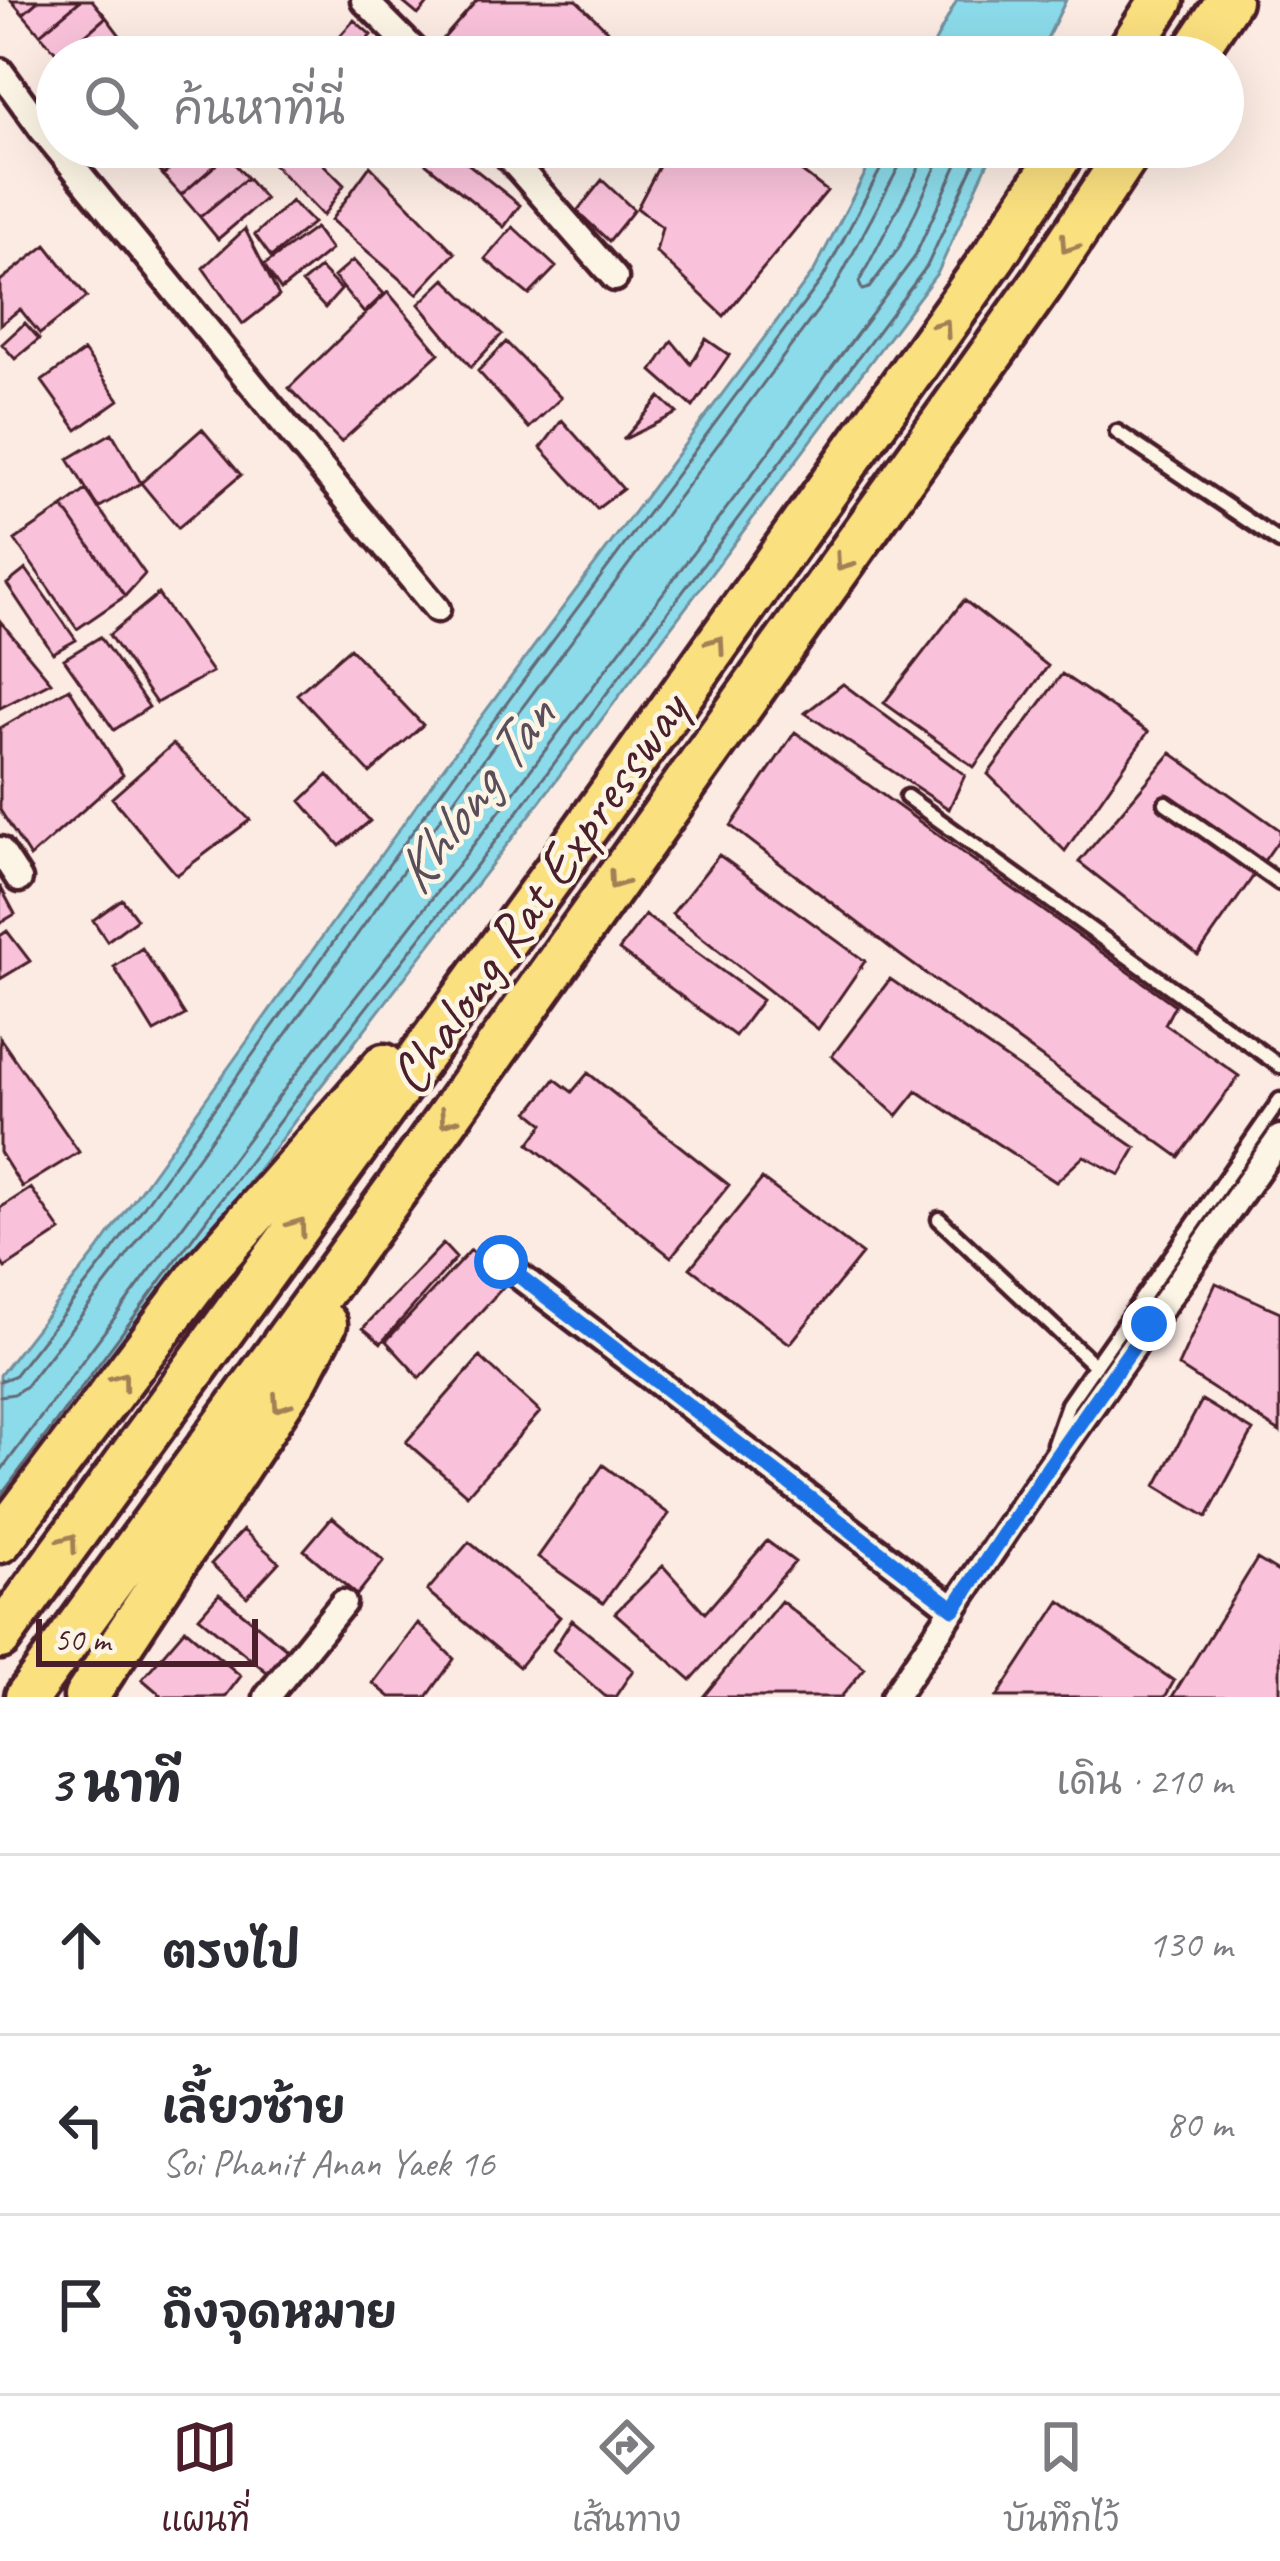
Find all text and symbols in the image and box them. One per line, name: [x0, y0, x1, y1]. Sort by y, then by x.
search box: [36, 36, 1244, 168]
icon: search: [78, 69, 144, 135]
text: ค้นหาที่นี่: [174, 81, 345, 138]
one-way arrow: [1060, 231, 1082, 253]
one-way arrow: [929, 319, 951, 340]
one-way arrow: [835, 550, 857, 572]
one-way arrow: [703, 635, 725, 657]
street label: Chalong Rat Expressway: [372, 674, 706, 1108]
water label: Khlong Tan: [375, 678, 574, 908]
one-way arrow: [609, 868, 631, 889]
one-way arrow: [439, 1106, 461, 1128]
one-way arrow: [283, 1218, 305, 1239]
route start: [474, 1235, 528, 1289]
route end: [1122, 1297, 1176, 1351]
one-way arrow: [106, 1372, 128, 1394]
one-way arrow: [272, 1390, 294, 1412]
one-way arrow: [54, 1534, 76, 1555]
scale bar: [36, 1613, 258, 1666]
text: 50 m: [54, 1619, 110, 1661]
text: 3 นาที: [48, 1752, 182, 1816]
text: เดิน · 210 m: [1057, 1757, 1232, 1806]
icon: ahead: [48, 1912, 114, 1978]
text: 130 m: [1148, 1920, 1232, 1969]
text: ตรงไป: [162, 1924, 300, 1981]
text: เลี้ยวซ้าย: [162, 2079, 345, 2136]
icon: left: [48, 2092, 114, 2158]
text: 80 m: [1166, 2100, 1232, 2149]
text: Soi Phanit Anan Yaek 16: [162, 2139, 494, 2188]
icon: arrive: [48, 2272, 114, 2338]
text: ถึงจุดหมาย: [162, 2284, 397, 2341]
tab: แผนที่: [161, 2414, 250, 2544]
tab: เส้นทาง: [572, 2414, 681, 2544]
tab: บันทึกไว้: [1003, 2414, 1119, 2544]

